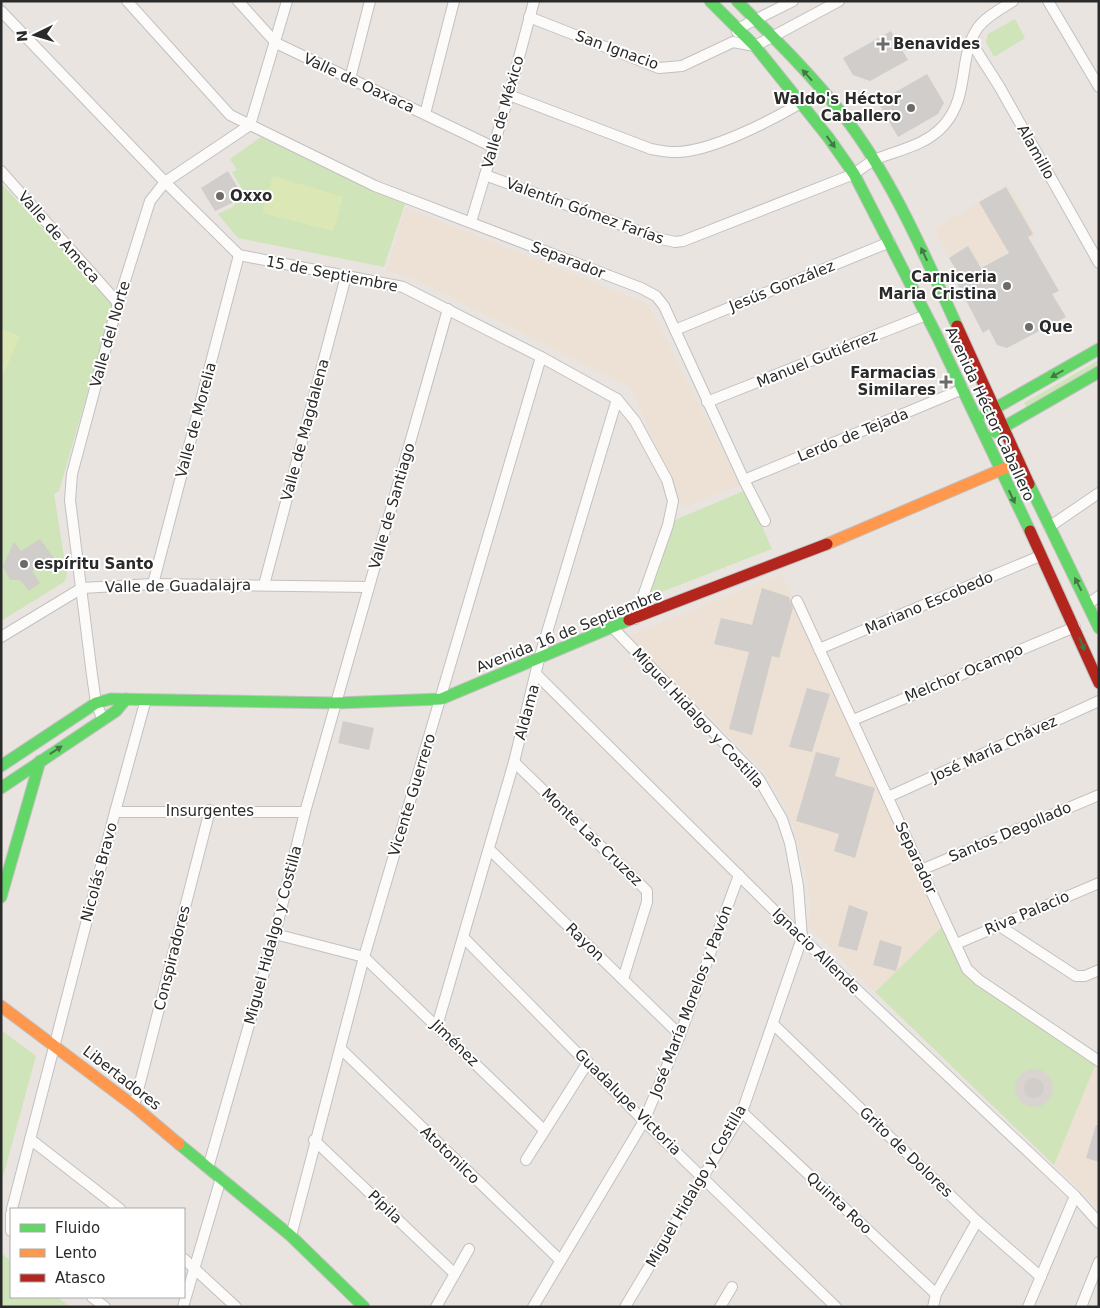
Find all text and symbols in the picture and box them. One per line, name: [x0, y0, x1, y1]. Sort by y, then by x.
north arrow: [10, 10, 60, 60]
street label: San Ignacio: [573, 27, 661, 73]
text: N: [14, 30, 31, 43]
place label: Benavides: [893, 35, 980, 53]
marker: Benavides: [877, 38, 889, 50]
street label: Valle de Oaxaca: [301, 49, 417, 117]
street label: Valle de México: [478, 54, 528, 170]
one-way arrow: [801, 69, 812, 82]
place label: Waldo's Héctor Caballero: [773, 90, 902, 125]
marker: Waldo's Héctor Caballero: [905, 102, 917, 114]
street label: Alamillo: [1014, 121, 1058, 183]
one-way arrow: [826, 135, 836, 149]
street label: Valentín Gómez Farías: [504, 174, 667, 248]
street label: Valle de Ameca: [14, 187, 104, 287]
place label: Oxxo: [230, 187, 272, 205]
marker: Oxxo: [214, 190, 226, 202]
street label: Separador: [529, 238, 608, 283]
one-way arrow: [920, 247, 928, 261]
street label: 15 de Septiembre: [264, 252, 400, 296]
street label: Jesús González: [726, 257, 838, 316]
place label: Carniceria Maria Cristina: [878, 268, 997, 303]
street label: Valle del Norte: [86, 279, 134, 389]
marker: Carniceria Maria Cristina: [1001, 280, 1013, 292]
place label: Que: [1039, 318, 1073, 336]
marker: Que: [1023, 321, 1035, 333]
street label: Avenida Héctor Caballero: [942, 324, 1038, 504]
street label: Manuel Gutiérrez: [754, 327, 880, 391]
street label: Valle de Magdalena: [277, 357, 333, 503]
street label: Valle de Morelia: [172, 360, 220, 480]
place label: Farmacias Similares: [850, 364, 936, 399]
one-way arrow: [1050, 369, 1063, 378]
marker: Farmacias Similares: [940, 376, 952, 388]
street label: Lerdo de Tejada: [795, 405, 911, 465]
street label: Valle de Santiago: [365, 441, 419, 571]
one-way arrow: [1009, 490, 1017, 504]
place label: espíritu Santo: [34, 555, 154, 573]
marker: espíritu Santo: [18, 558, 30, 570]
street label: Mariano Escobedo: [862, 568, 996, 638]
street label: Valle de Guadalajra: [105, 576, 251, 596]
one-way arrow: [1074, 577, 1082, 591]
street label: Avenida 16 de Septiembre: [473, 585, 665, 677]
one-way arrow: [1079, 637, 1087, 651]
street label: Melchor Ocampo: [902, 640, 1026, 706]
street label: Miguel Hidalgo y Costilla: [628, 644, 768, 792]
street label: Aldama: [511, 682, 543, 742]
street label: José María Chávez: [927, 712, 1060, 787]
street label: Vicente Guerrero: [385, 731, 439, 859]
one-way arrow: [49, 746, 63, 755]
street label: Monte Las Cruzez: [538, 784, 646, 890]
street label: Santos Degollado: [946, 798, 1074, 866]
street label: Insurgentes: [166, 802, 254, 820]
street label: Separador: [891, 819, 941, 898]
street label: Nicolás Bravo: [77, 820, 121, 924]
street label: Miguel Hidalgo y Costilla: [240, 843, 306, 1027]
street label: Riva Palacio: [982, 887, 1072, 939]
street label: Conspiradores: [150, 903, 194, 1012]
street label: José María Morelos y Pavón: [646, 903, 736, 1100]
street label: Ignacio Allende: [768, 905, 864, 997]
street label: Rayon: [562, 919, 608, 965]
street label: Jiménez: [427, 1015, 483, 1070]
street label: Libertadores: [79, 1042, 165, 1114]
street label: Guadalupe Victoria: [571, 1045, 685, 1159]
street label: Miguel Hidalgo y Costilla: [642, 1101, 750, 1271]
street label: Grito de Dolores: [856, 1103, 956, 1201]
street label: Atotonilco: [417, 1122, 483, 1188]
street label: Quinta Roo: [803, 1168, 875, 1238]
street label: Pípila: [364, 1187, 406, 1227]
legend: [10, 1208, 185, 1298]
text: Fluido: [55, 1219, 100, 1237]
text: Lento: [55, 1244, 97, 1262]
text: Atasco: [55, 1269, 105, 1287]

